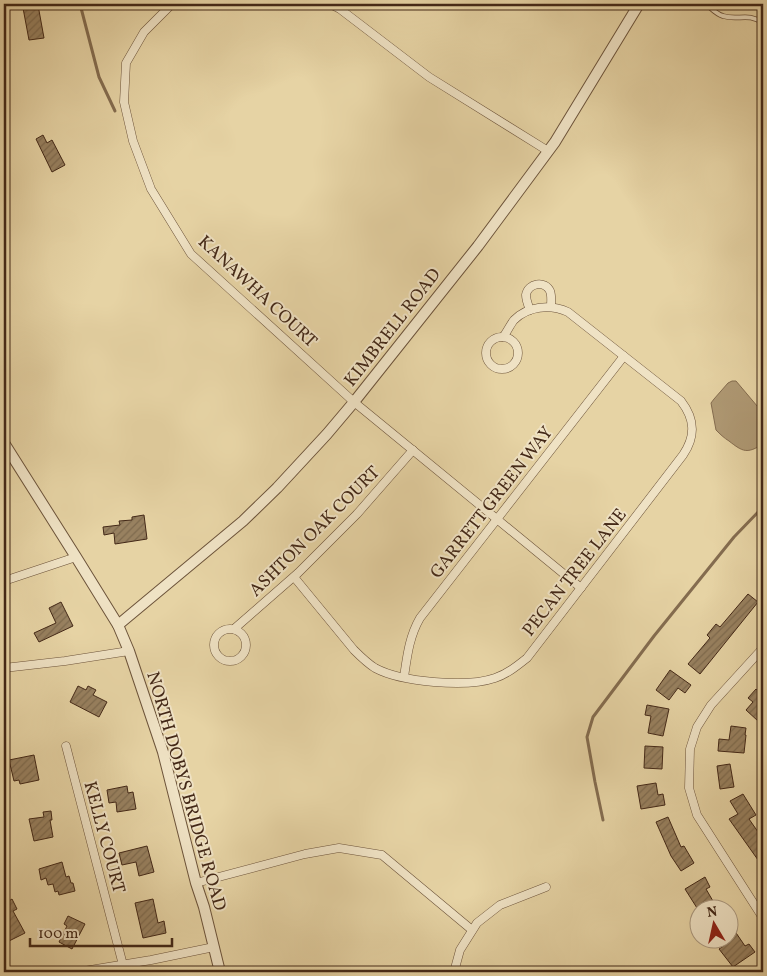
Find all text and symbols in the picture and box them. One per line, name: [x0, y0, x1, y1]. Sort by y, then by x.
street label: KANAWHA COURT: [192, 230, 322, 354]
street label: KIMBRELL ROAD: [339, 263, 447, 392]
street label: GARRETT GREEN WAY: [425, 422, 560, 584]
street label: ASHTON OAK COURT: [244, 461, 386, 603]
street label: PECAN TREE LANE: [517, 504, 633, 642]
street label: NORTH DOBYS BRIDGE ROAD: [139, 669, 232, 914]
street label: KELLY COURT: [77, 779, 131, 897]
north arrow: [690, 898, 740, 948]
text: N: [706, 902, 719, 923]
scale bar: [30, 916, 172, 948]
text: 100 m: [38, 924, 78, 945]

